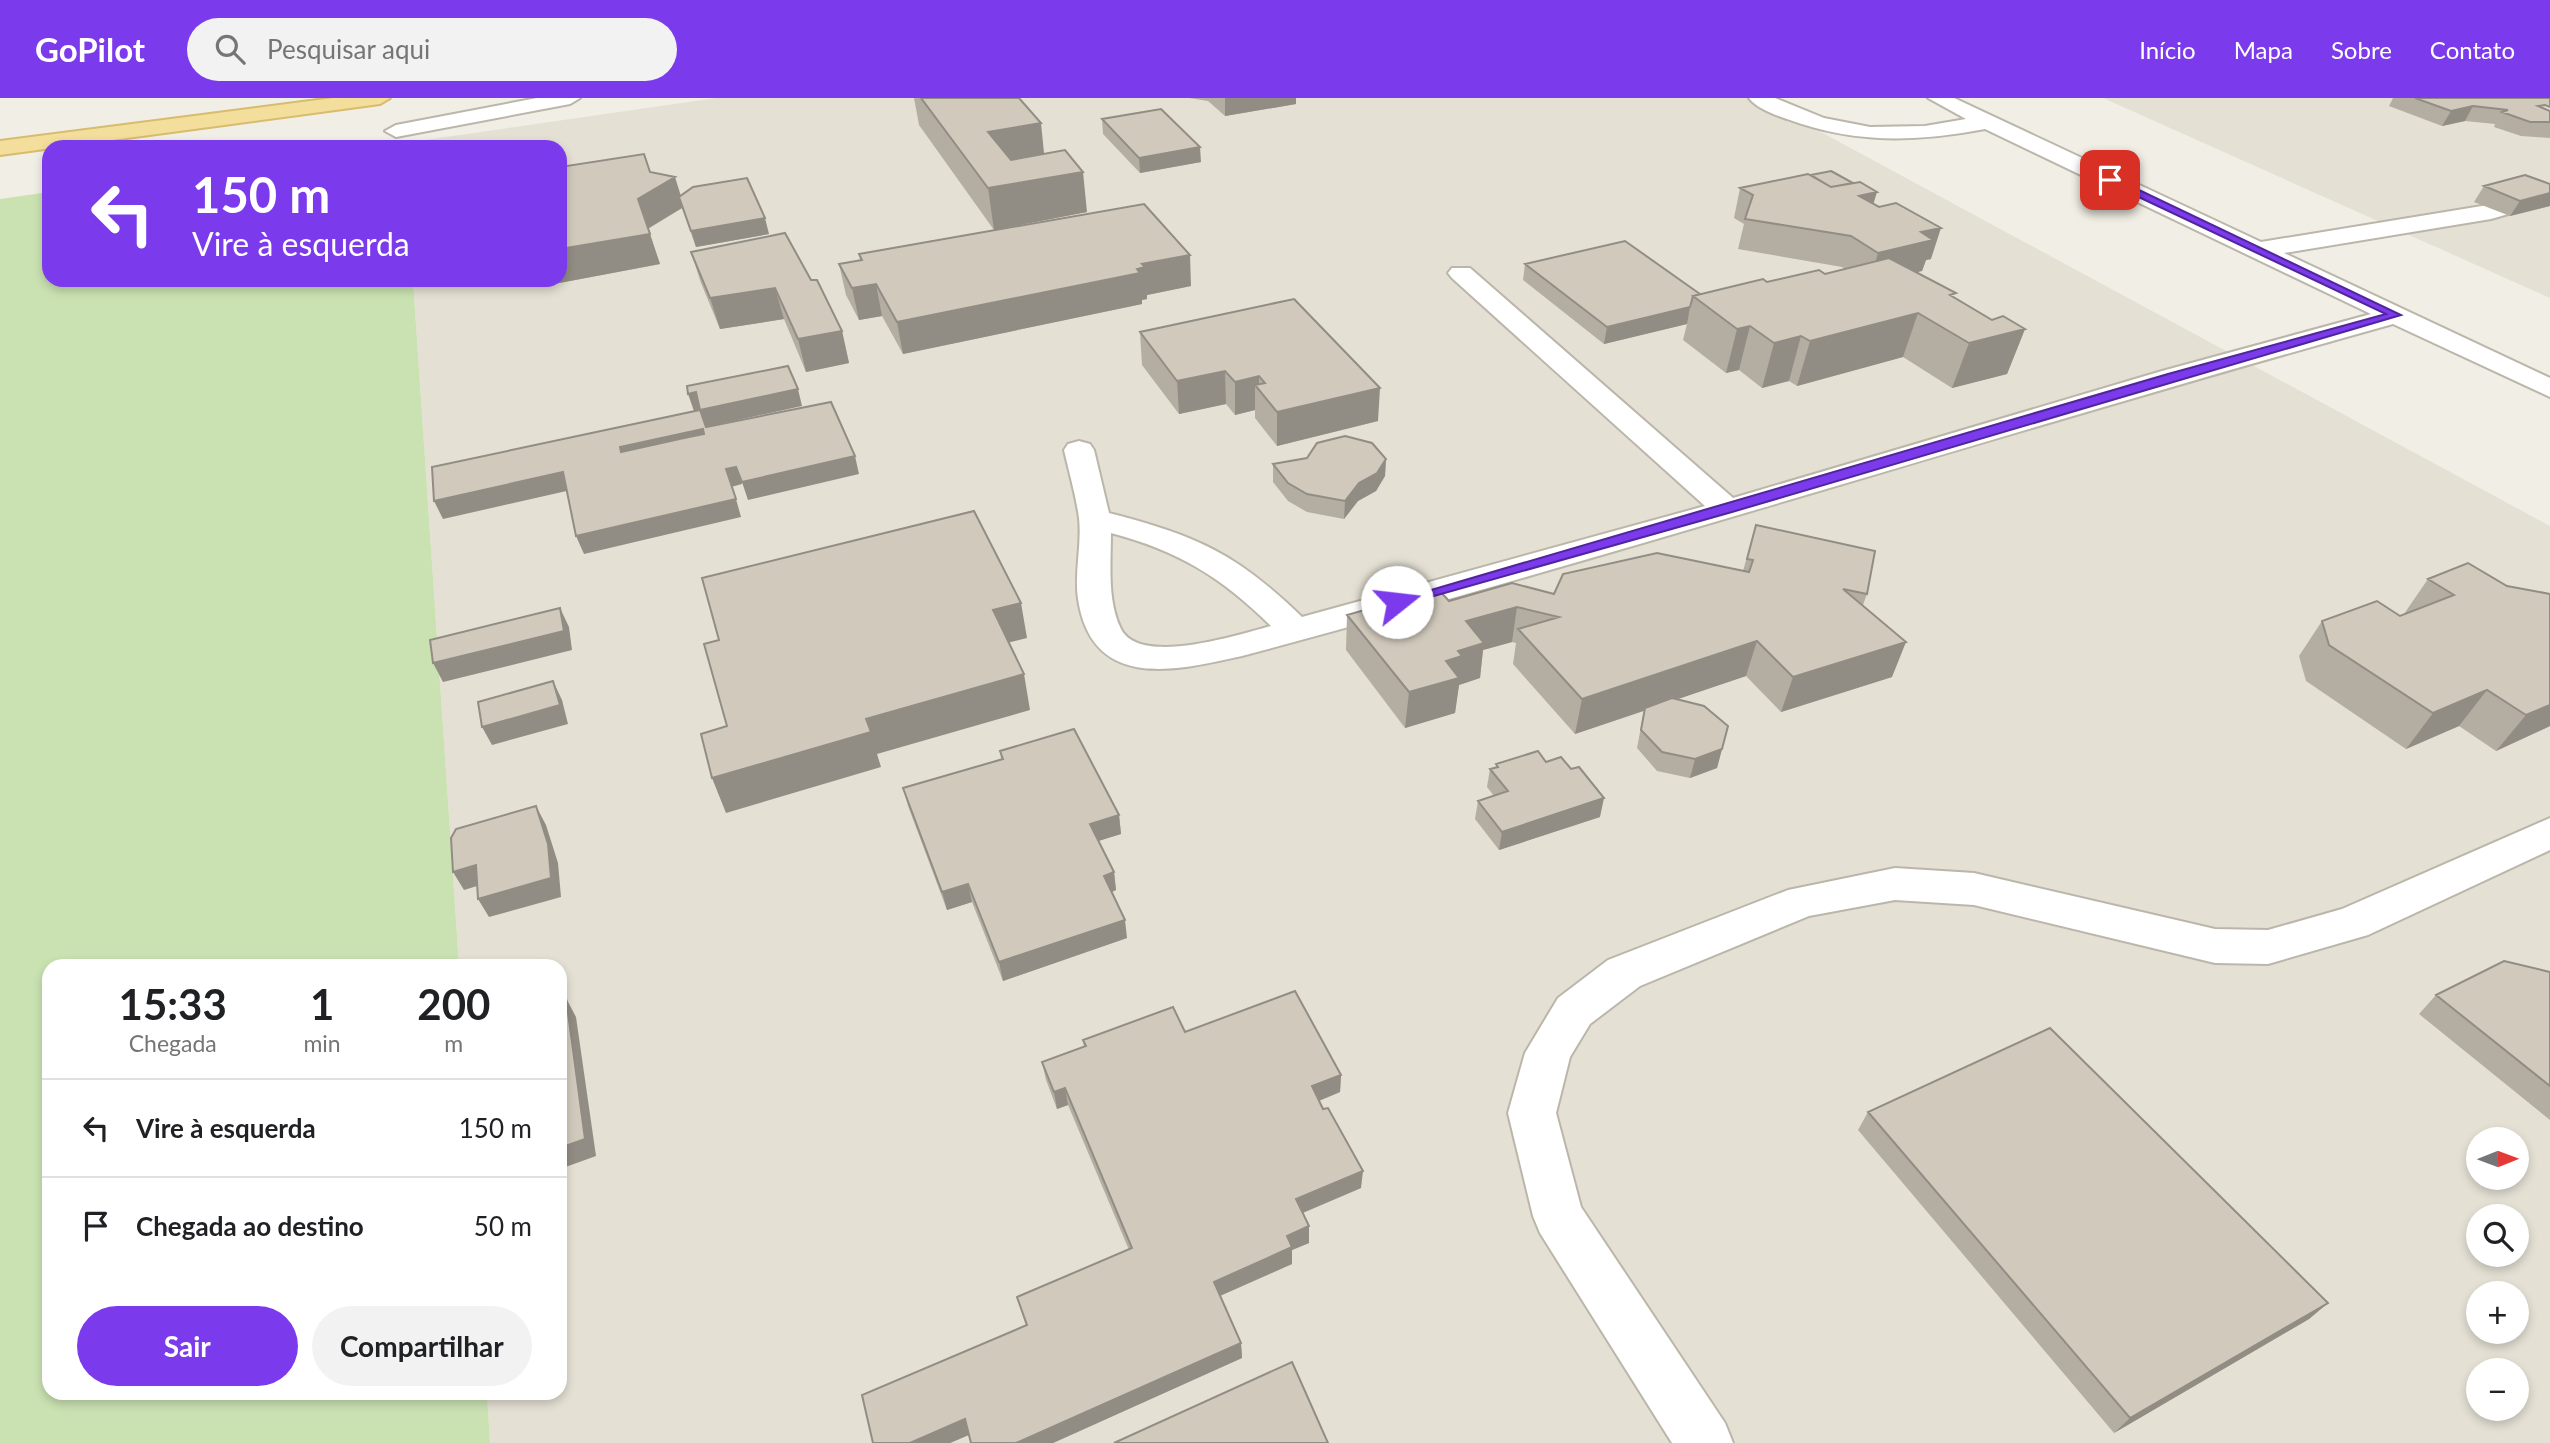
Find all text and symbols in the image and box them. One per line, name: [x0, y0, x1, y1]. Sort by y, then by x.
search box: [187, 18, 677, 81]
text: GoPilot: [35, 29, 145, 69]
icon: search: [211, 30, 249, 68]
text: Pesquisar aqui: [267, 33, 430, 65]
text: Início: [2139, 35, 2196, 64]
text: Mapa: [2234, 35, 2293, 64]
text: Sobre: [2331, 35, 2392, 64]
text: Contato: [2430, 35, 2515, 64]
pin: [2080, 150, 2140, 210]
icon: arrive: [2091, 161, 2129, 199]
text: 150 m: [192, 165, 330, 223]
icon: left: [77, 168, 168, 259]
text: Vire à esquerda: [192, 224, 410, 263]
position arrow: [1360, 565, 1434, 639]
text: 15:33: [119, 979, 227, 1029]
text: 1: [310, 979, 334, 1029]
text: 200: [417, 979, 490, 1029]
text: Chegada: [129, 1029, 217, 1057]
text: min: [303, 1029, 341, 1057]
text: m: [444, 1029, 463, 1057]
icon: left: [77, 1109, 115, 1147]
text: Vire à esquerda: [136, 1112, 316, 1144]
text: 150 m: [459, 1112, 532, 1144]
north arrow: [2466, 1127, 2529, 1190]
map controls: [2466, 1127, 2529, 1421]
button: search: [2466, 1204, 2529, 1267]
icon: arrive: [77, 1207, 115, 1245]
text: Chegada ao destino: [136, 1210, 364, 1242]
text: 50 m: [474, 1210, 532, 1242]
button: +: [2466, 1281, 2529, 1344]
button: Sair: [77, 1306, 298, 1386]
button: Compartilhar: [312, 1306, 532, 1386]
button: −: [2466, 1358, 2529, 1421]

